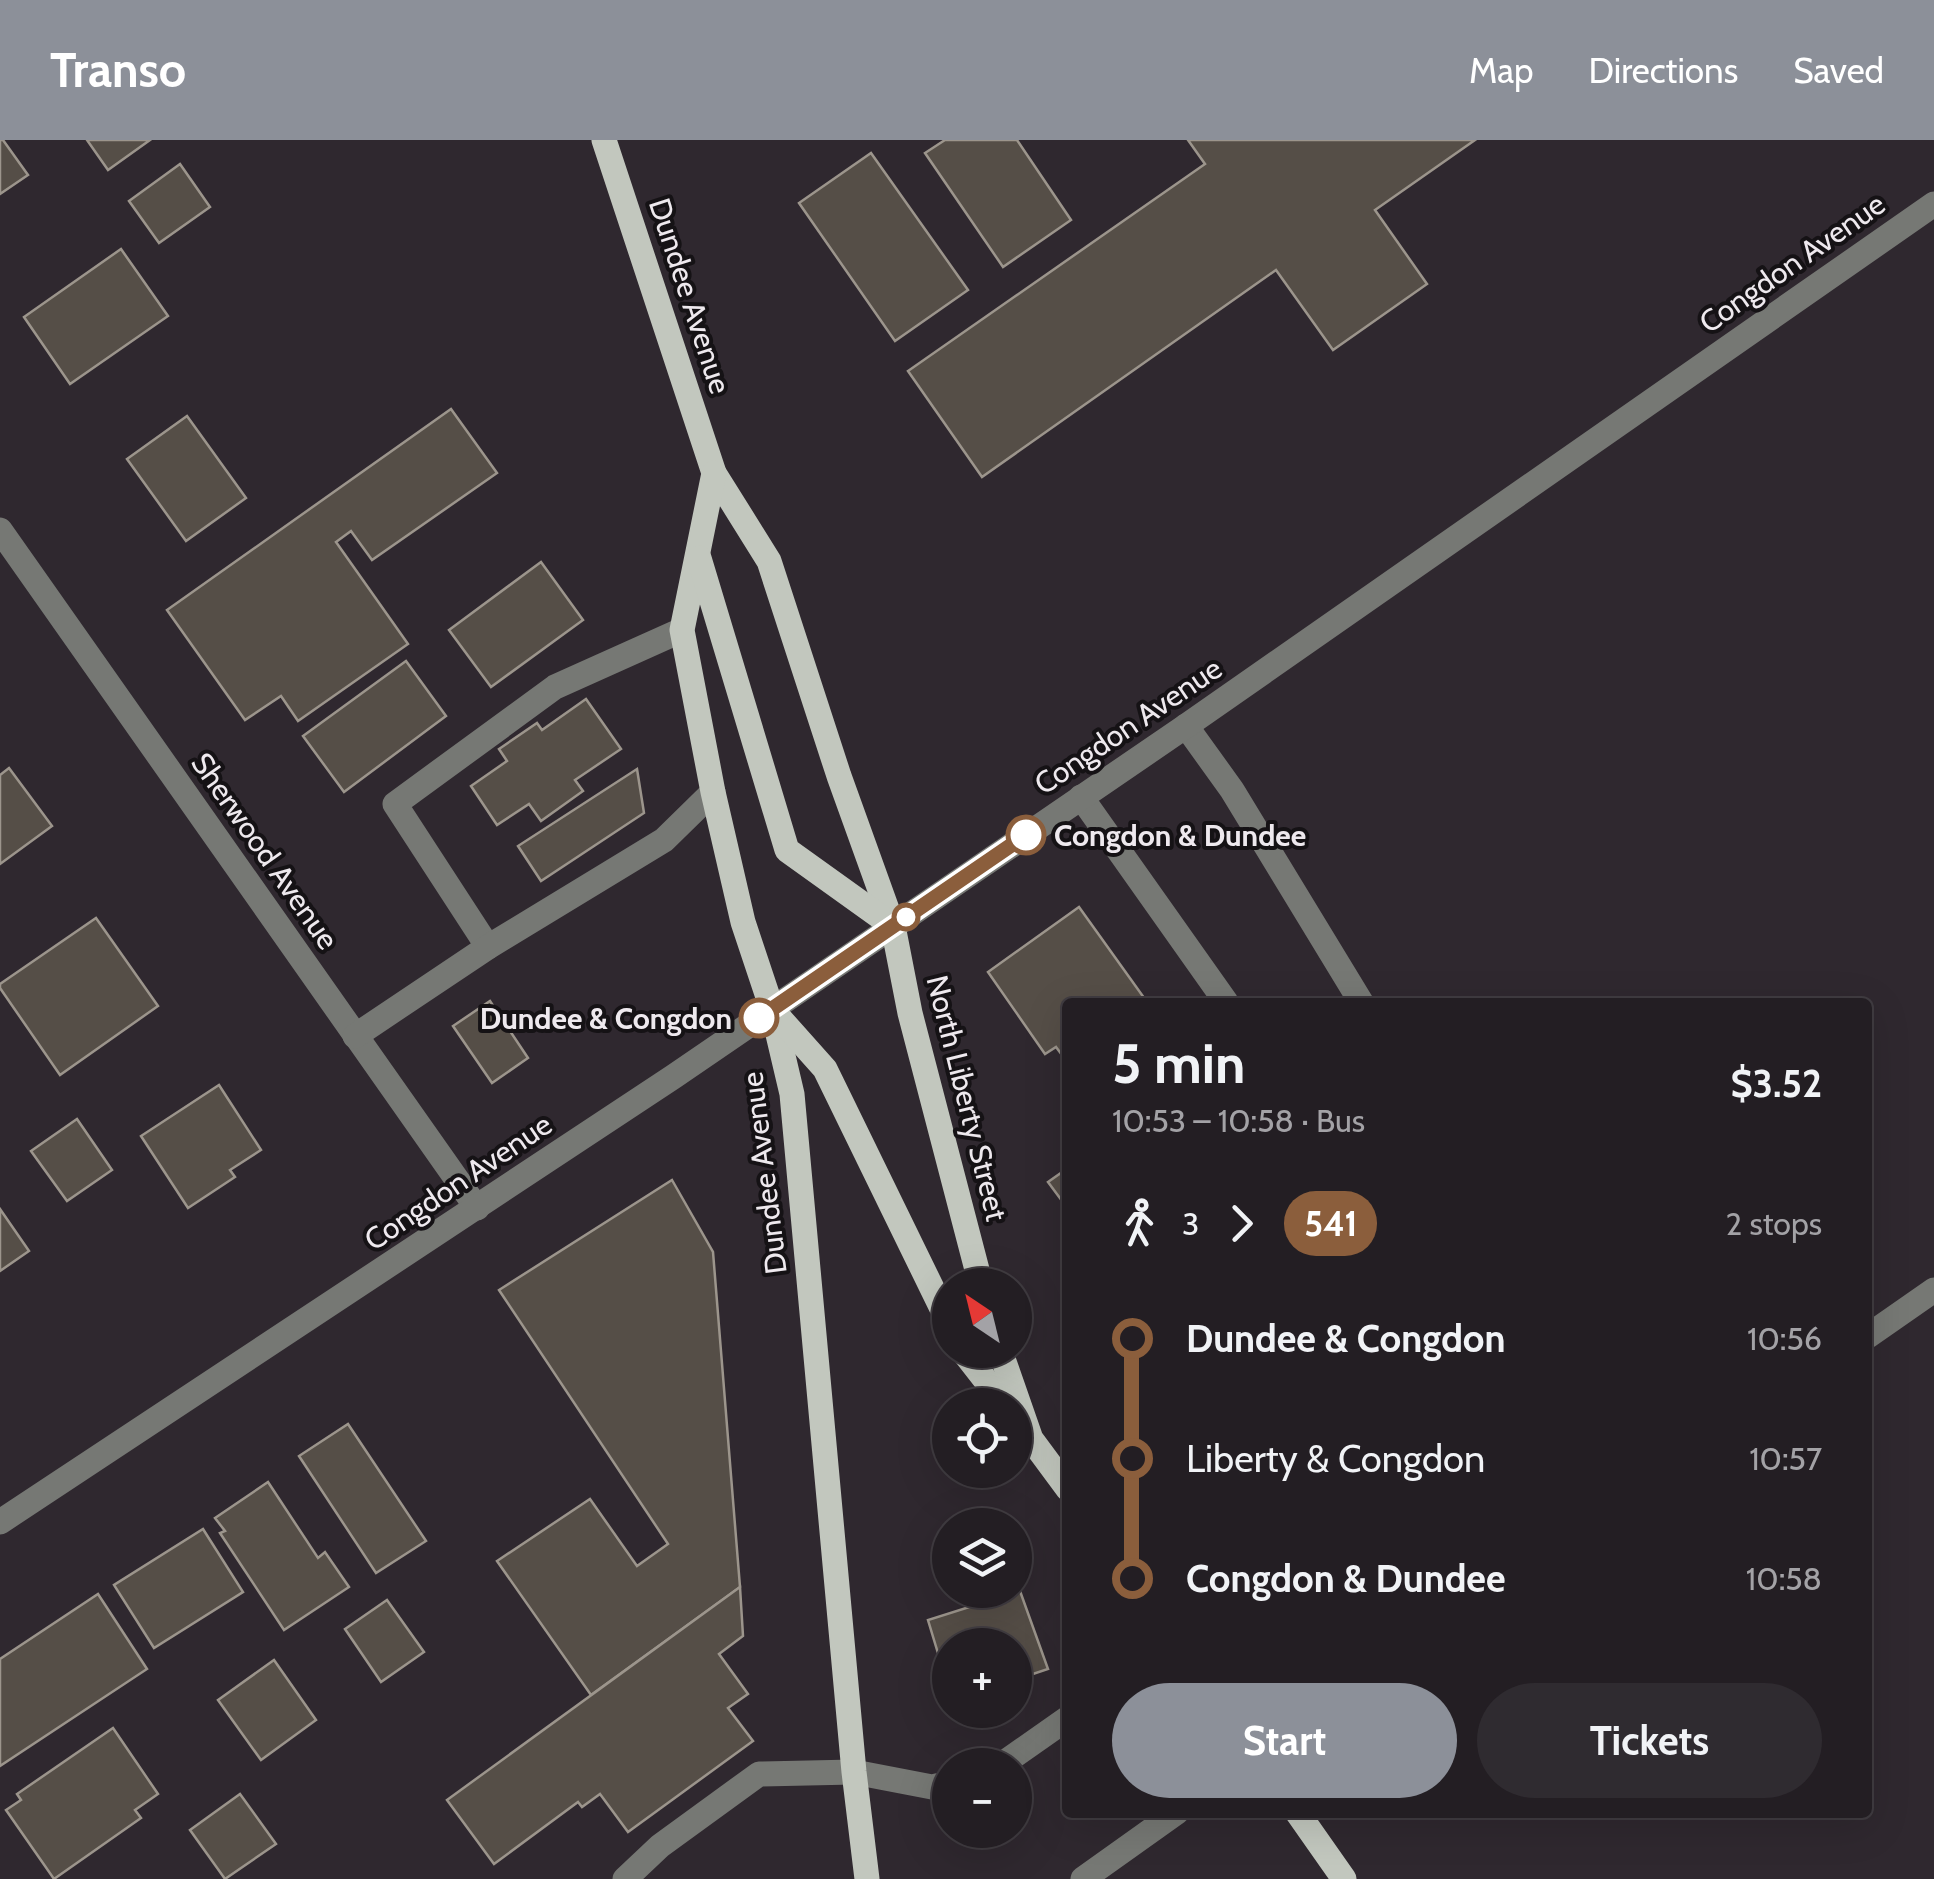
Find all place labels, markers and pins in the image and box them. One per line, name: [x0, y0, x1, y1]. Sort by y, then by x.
marker: Congdon & Dundee: [1007, 816, 1045, 854]
place label: Congdon & Dundee: [1054, 817, 1306, 854]
unlabelled marker: [893, 904, 919, 930]
marker: Dundee & Congdon: [740, 999, 778, 1037]
place label: Dundee & Congdon: [480, 1000, 732, 1037]

